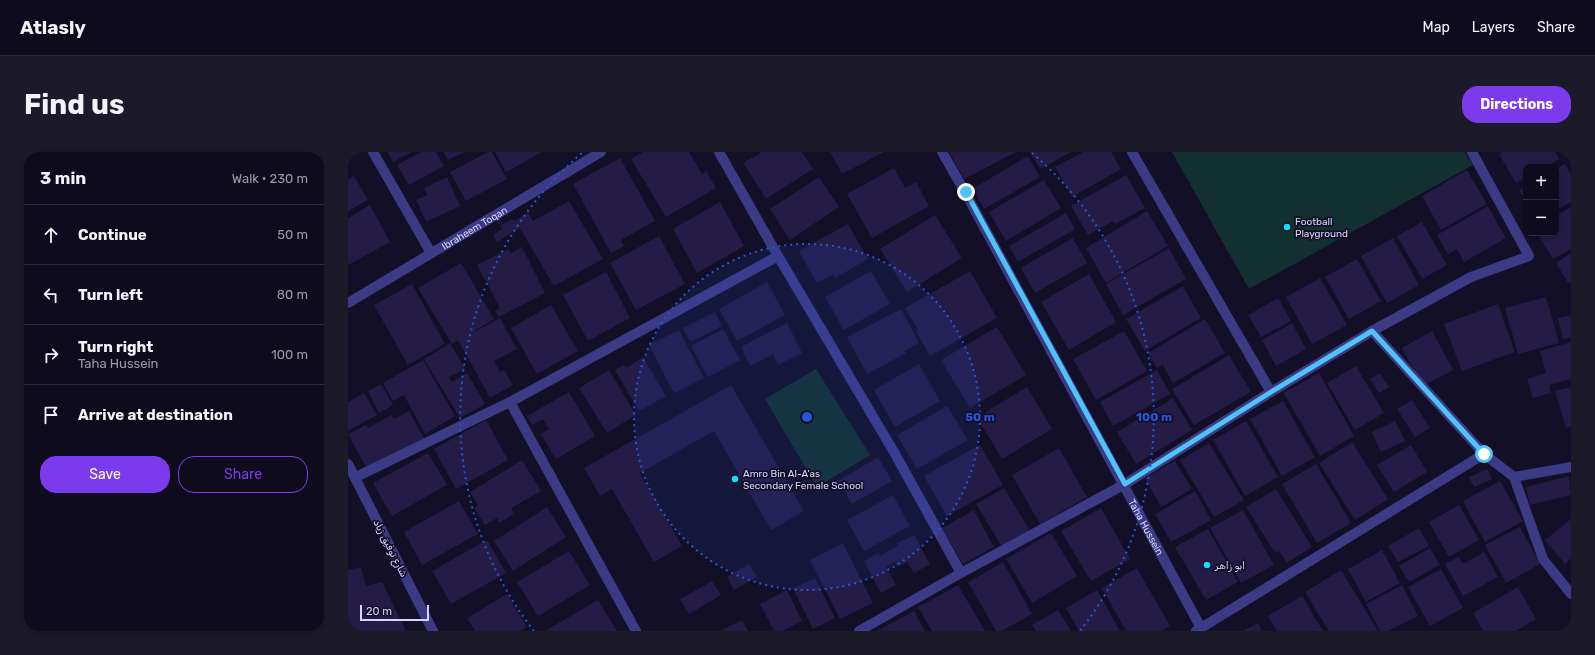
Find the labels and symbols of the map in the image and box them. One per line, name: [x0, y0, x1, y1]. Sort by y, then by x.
route end: [957, 183, 975, 201]
street label: Ibraheem Toqan: [440, 204, 510, 253]
place label: Football Playground: [1295, 216, 1348, 240]
marker: Football Playground: [1282, 222, 1292, 232]
centre of rings: [800, 410, 814, 424]
text: 50 m: [965, 410, 995, 424]
text: 100 m: [1136, 410, 1172, 424]
route start: [1475, 445, 1493, 463]
place label: Amro Bin Al-A'as Secondary Female School: [743, 468, 863, 492]
marker: Amro Bin Al-A'as Secondary Female School: [730, 474, 740, 484]
street label: Taha Hussein: [1125, 497, 1165, 558]
street label: شارع توفيق زياد: [370, 518, 410, 580]
marker: ابو زاهر: [1202, 560, 1212, 570]
place label: ابو زاهر: [1214, 560, 1245, 572]
scale bar: [360, 603, 429, 622]

